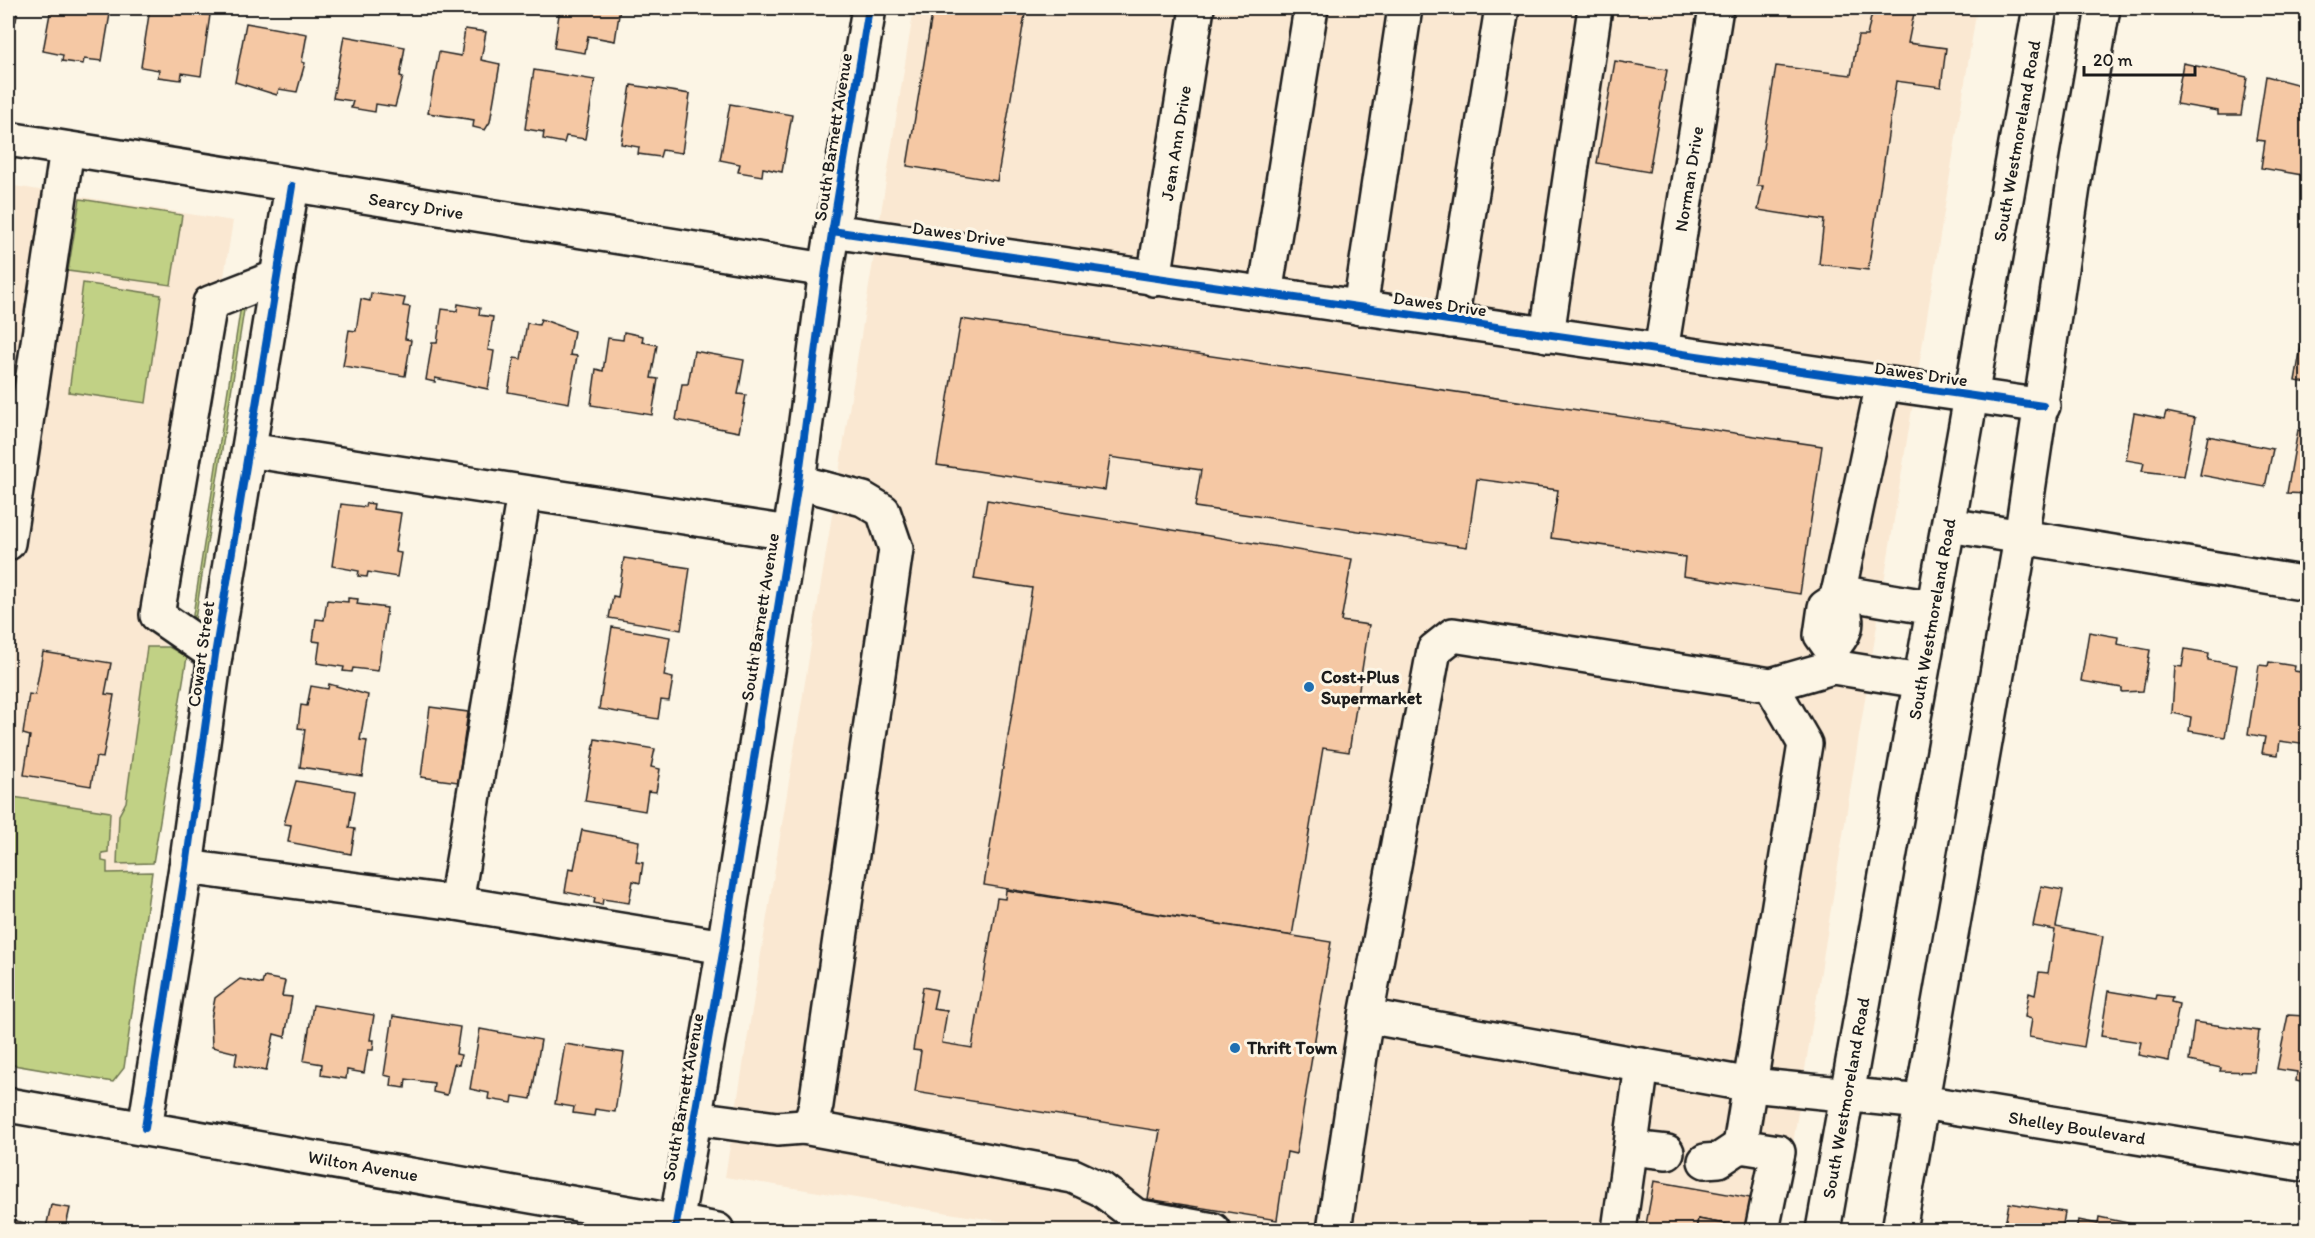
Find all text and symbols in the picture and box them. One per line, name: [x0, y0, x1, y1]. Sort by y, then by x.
street label: South Westmoreland Road: [1988, 39, 2046, 243]
scale bar: [2084, 39, 2195, 77]
text: 20 m: [2093, 49, 2133, 71]
street label: South Barnett Avenue: [809, 51, 857, 223]
street label: Jean Ann Drive: [1156, 84, 1196, 202]
street label: Norman Drive: [1670, 125, 1708, 233]
street label: Searcy Drive: [367, 188, 465, 224]
street label: Dawes Drive: [911, 217, 1007, 251]
street label: Dawes Drive: [1392, 287, 1488, 321]
street label: Dawes Drive: [1873, 357, 1969, 391]
street label: South Westmoreland Road: [1903, 517, 1961, 721]
street label: South Barnett Avenue: [736, 531, 784, 703]
street label: Cowart Street: [183, 599, 219, 709]
place label: Cost+Plus Supermarket: [1321, 666, 1422, 709]
marker: Cost+Plus Supermarket: [1302, 680, 1316, 694]
street label: South Westmoreland Road: [1817, 996, 1875, 1200]
street label: South Barnett Avenue: [657, 1011, 709, 1183]
place label: Thrift Town: [1246, 1037, 1338, 1059]
marker: Thrift Town: [1228, 1041, 1242, 1055]
street label: Shelley Boulevard: [2007, 1106, 2147, 1150]
street label: Wilton Avenue: [306, 1145, 420, 1187]

